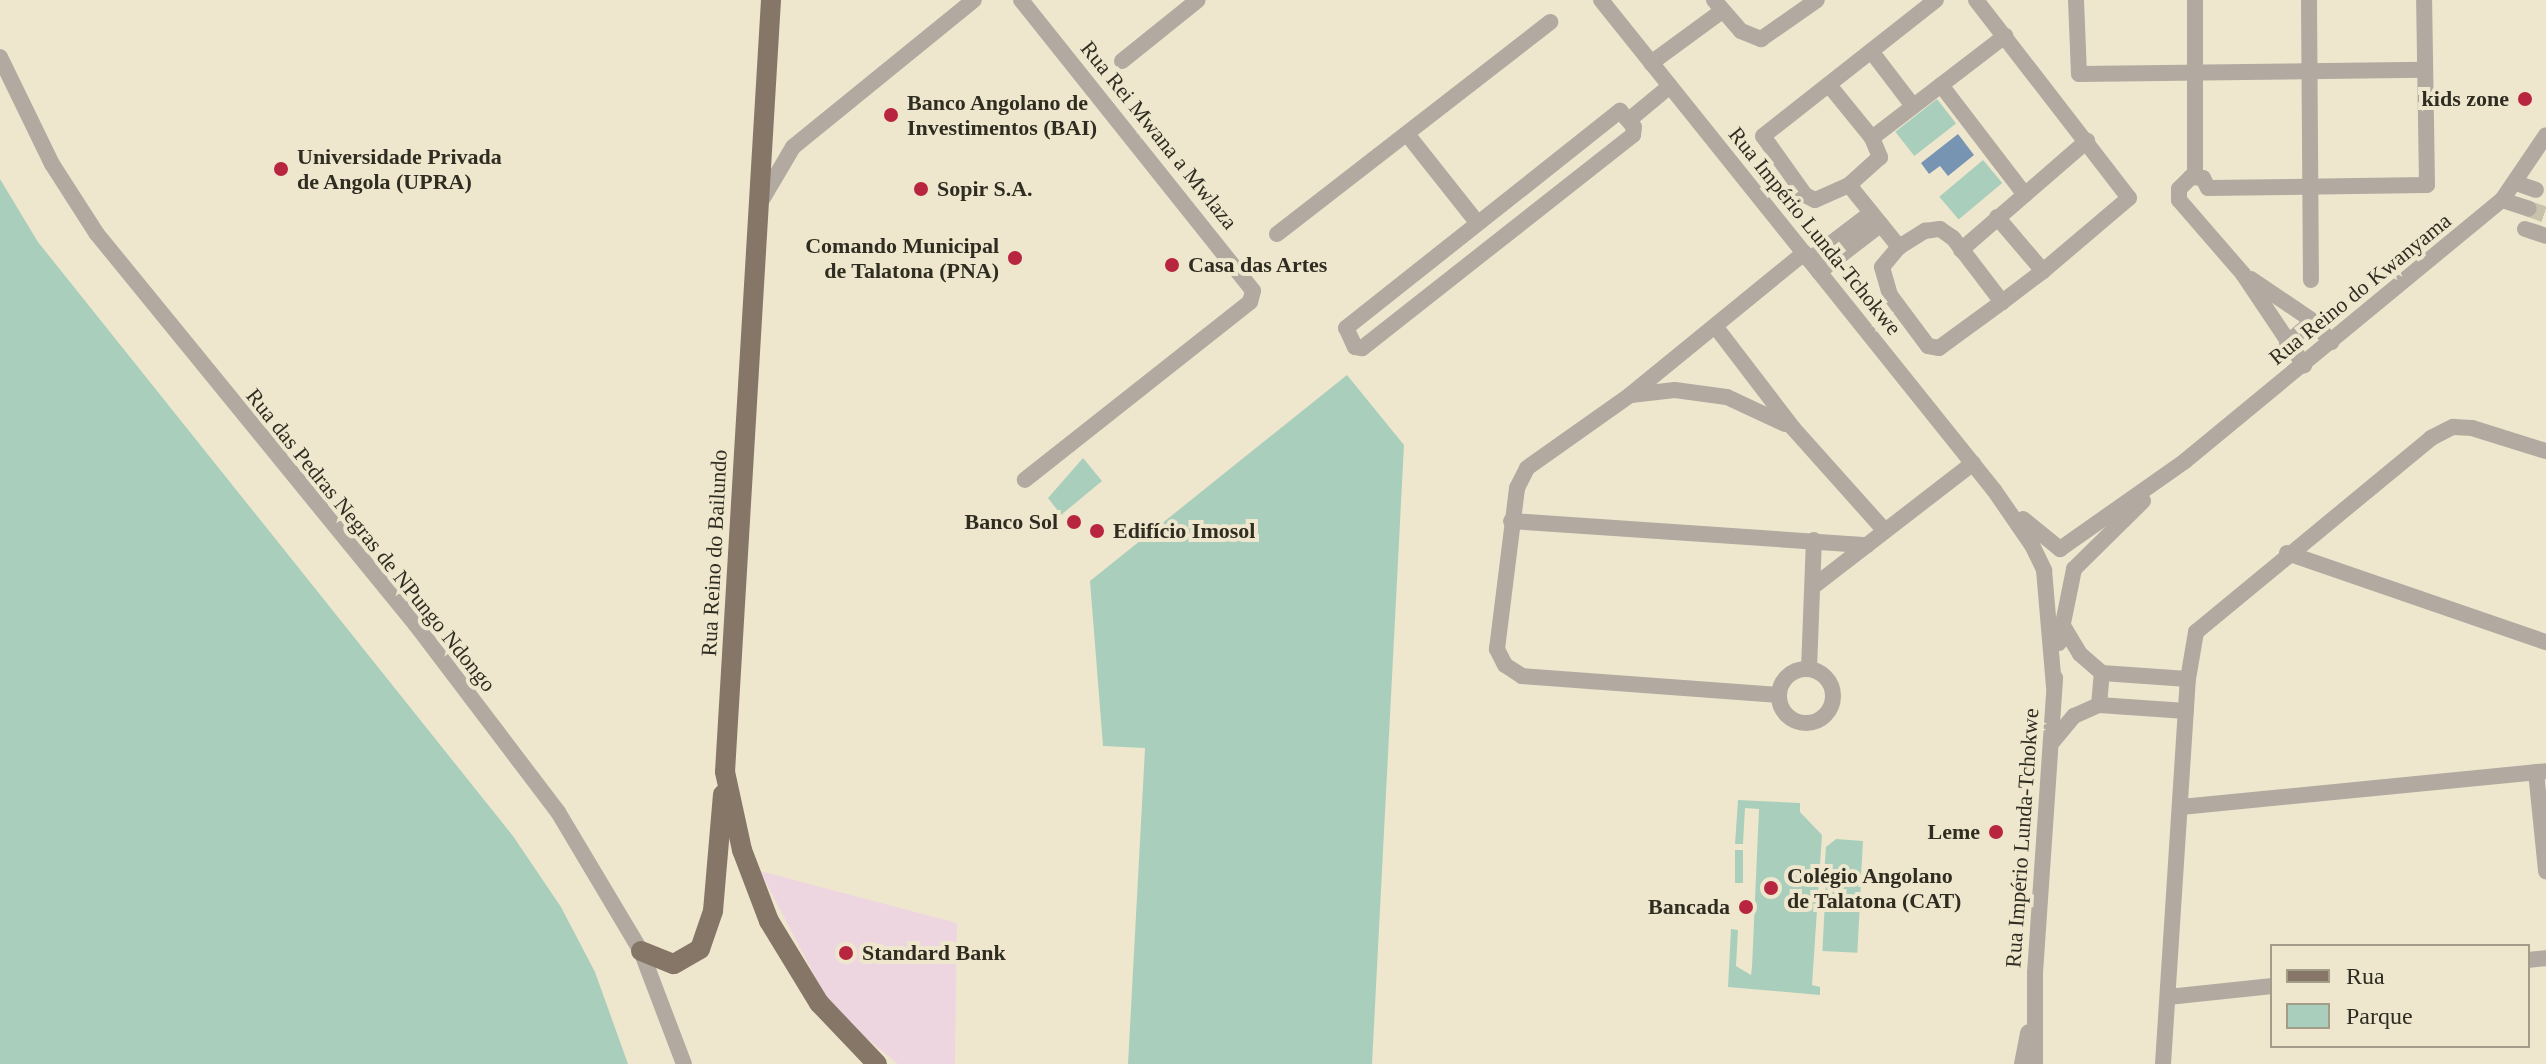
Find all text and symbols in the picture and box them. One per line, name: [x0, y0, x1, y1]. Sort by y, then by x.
street label: Rua Rei Mwana a Mwlaza: [1075, 36, 1243, 234]
place label: kids zone: [2422, 86, 2509, 112]
place label: Banco Angolano de Investimentos (BAI): [907, 89, 1097, 140]
marker: kids zone: [2516, 90, 2534, 108]
marker: Banco Angolano de Investimentos (BAI): [882, 106, 900, 124]
street label: Rua Império Lunda-Tchokwe: [1723, 122, 1907, 340]
place label: Universidade Privada de Angola (UPRA): [297, 143, 502, 194]
marker: Universidade Privada de Angola (UPRA): [272, 160, 290, 178]
place label: Sopir S.A.: [937, 176, 1033, 202]
marker: Sopir S.A.: [912, 180, 930, 198]
street label: Rua Reino do Kwanyama: [2264, 207, 2456, 371]
place label: Comando Municipal de Talatona (PNA): [805, 232, 999, 284]
marker: Comando Municipal de Talatona (PNA): [1006, 249, 1024, 267]
place label: Casa das Artes: [1188, 252, 1329, 278]
marker: Casa das Artes: [1163, 256, 1181, 274]
street label: Rua das Pedras Negras de NPungo Ndongo: [240, 383, 502, 697]
street label: Rua Reino do Bailundo: [695, 449, 733, 657]
place label: Banco Sol: [964, 509, 1058, 535]
marker: Banco Sol: [1065, 513, 1083, 531]
place label: Edifício Imosol: [1113, 518, 1255, 544]
marker: Edifício Imosol: [1088, 522, 1106, 540]
street label: Rua Império Lunda-Tchokwe: [2000, 707, 2044, 969]
place label: Leme: [1927, 819, 1980, 845]
marker: Leme: [1987, 823, 2005, 841]
place label: Colégio Angolano de Talatona (CAT): [1787, 862, 1962, 914]
marker: Colégio Angolano de Talatona (CAT): [1762, 879, 1780, 897]
place label: Bancada: [1648, 894, 1730, 920]
marker: Bancada: [1737, 898, 1755, 916]
place label: Standard Bank: [862, 940, 1006, 966]
marker: Standard Bank: [837, 944, 855, 962]
legend: [2270, 944, 2530, 1048]
text: Rua: [2346, 963, 2385, 989]
text: Parque: [2346, 1003, 2413, 1029]

